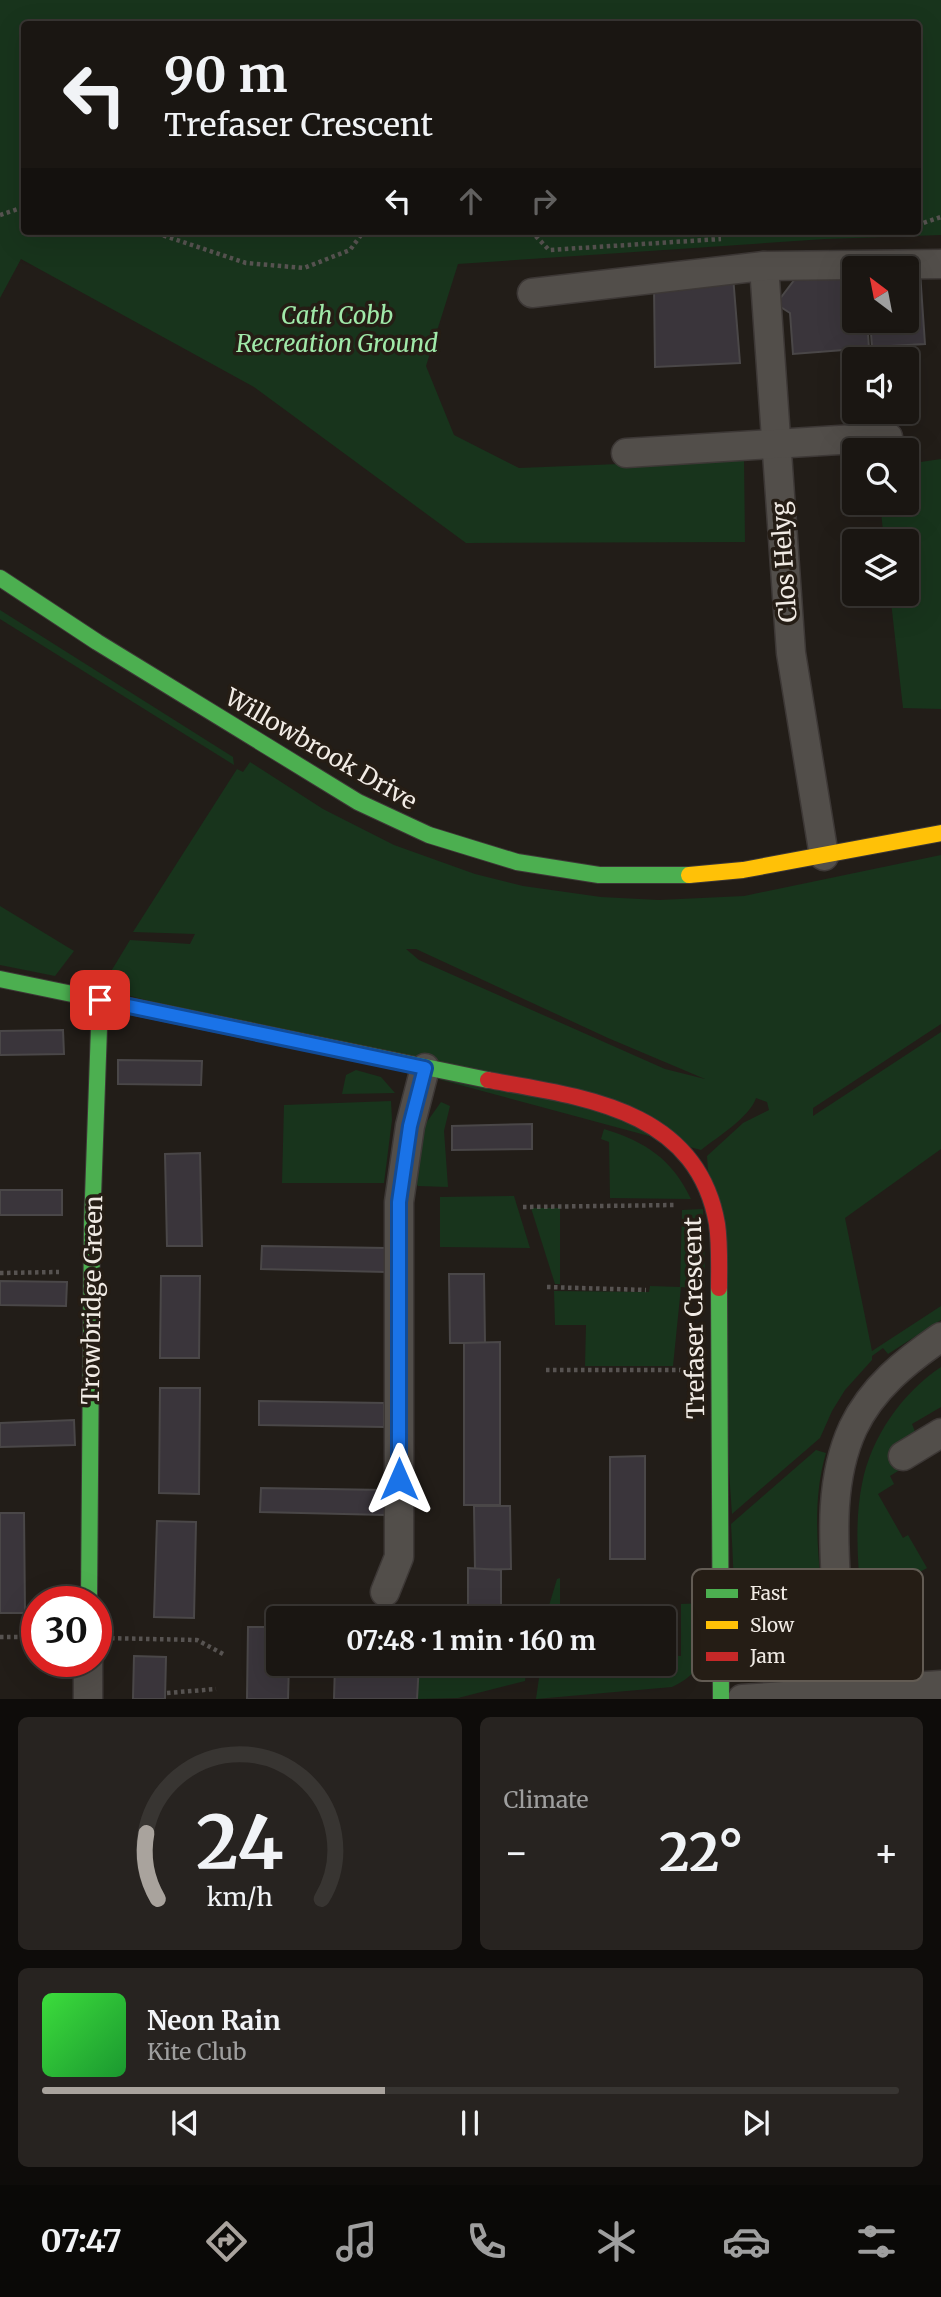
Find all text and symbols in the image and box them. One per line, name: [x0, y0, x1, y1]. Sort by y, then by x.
text: 90 m: [164, 44, 288, 105]
icon: left: [49, 49, 140, 140]
text: Trefaser Crescent: [164, 105, 433, 145]
icon: left: [379, 182, 417, 220]
icon: ahead: [452, 182, 490, 220]
icon: right: [525, 182, 563, 220]
north arrow: [842, 256, 919, 332]
map controls: [842, 256, 919, 606]
park label: Cath Cobb Recreation Ground: [236, 300, 438, 359]
button: sound: [842, 347, 919, 424]
button: search: [842, 438, 919, 515]
street label: Clos Helyg: [764, 500, 804, 623]
button: layers: [842, 529, 919, 606]
street label: Willowbrook Drive: [219, 681, 423, 817]
pin: [70, 970, 130, 1030]
icon: arrive: [81, 981, 119, 1019]
street label: Trowbridge Green: [75, 1195, 109, 1405]
street label: Trefaser Crescent: [677, 1216, 711, 1419]
position arrow: [362, 1442, 436, 1516]
legend: [692, 1569, 923, 1681]
text: Fast: [750, 1581, 788, 1605]
speed limit sign: 30: [21, 1586, 112, 1677]
text: Slow: [750, 1613, 795, 1637]
text: 07:48 · 1 min · 160 m: [346, 1624, 596, 1657]
text: Jam: [749, 1644, 786, 1668]
text: Climate: [504, 1785, 589, 1814]
text: 24: [196, 1798, 284, 1890]
text: 22°: [659, 1820, 743, 1885]
text: −: [504, 1829, 529, 1876]
text: +: [874, 1829, 899, 1876]
text: km/h: [207, 1881, 273, 1913]
text: Neon Rain: [147, 2004, 281, 2037]
text: Kite Club: [147, 2037, 246, 2066]
icon: previous: [166, 2104, 204, 2142]
icon: pause: [451, 2104, 489, 2142]
icon: next: [737, 2104, 775, 2142]
icon: directions: [202, 2217, 251, 2266]
icon: music: [332, 2217, 381, 2266]
icon: phone: [462, 2217, 511, 2266]
icon: climate: [592, 2217, 641, 2266]
icon: car: [722, 2217, 771, 2266]
icon: filters: [852, 2217, 901, 2266]
text: 07:47: [40, 2221, 122, 2261]

